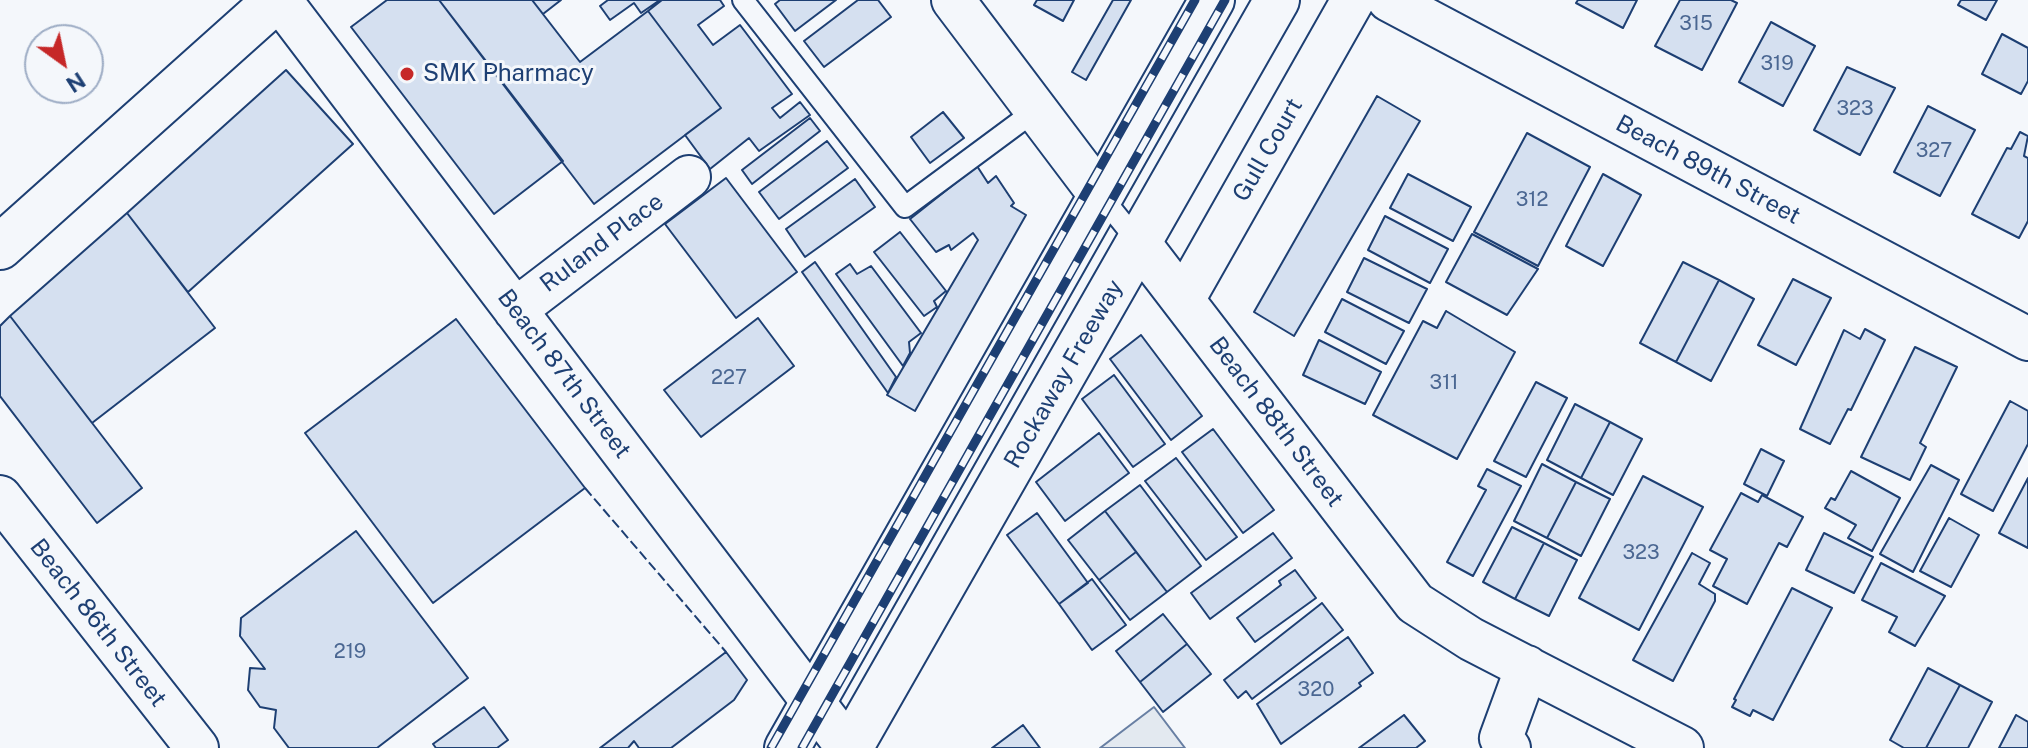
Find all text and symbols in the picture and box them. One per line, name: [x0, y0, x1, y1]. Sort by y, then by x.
house number: 315: [1679, 12, 1713, 36]
north arrow: [24, 24, 104, 104]
house number: 319: [1760, 52, 1794, 76]
place label: SMK Pharmacy: [423, 60, 594, 88]
marker: SMK Pharmacy: [398, 65, 416, 83]
text: N: [62, 67, 90, 98]
street label: Gull Court: [1227, 93, 1309, 207]
house number: 323: [1836, 97, 1874, 121]
street label: Beach 89th Street: [1611, 109, 1805, 231]
house number: 327: [1916, 139, 1952, 163]
street label: Ruland Place: [535, 187, 669, 299]
house number: 312: [1516, 188, 1548, 212]
street label: Rockaway Freeway: [998, 275, 1130, 473]
street label: Beach 87th Street: [491, 284, 637, 464]
street label: Beach 88th Street: [1203, 331, 1349, 513]
house number: 227: [711, 366, 747, 390]
house number: 311: [1430, 371, 1458, 395]
street label: Beach 86th Street: [24, 533, 172, 713]
house number: 323: [1622, 541, 1660, 565]
house number: 219: [334, 640, 366, 664]
house number: 320: [1298, 678, 1334, 702]

